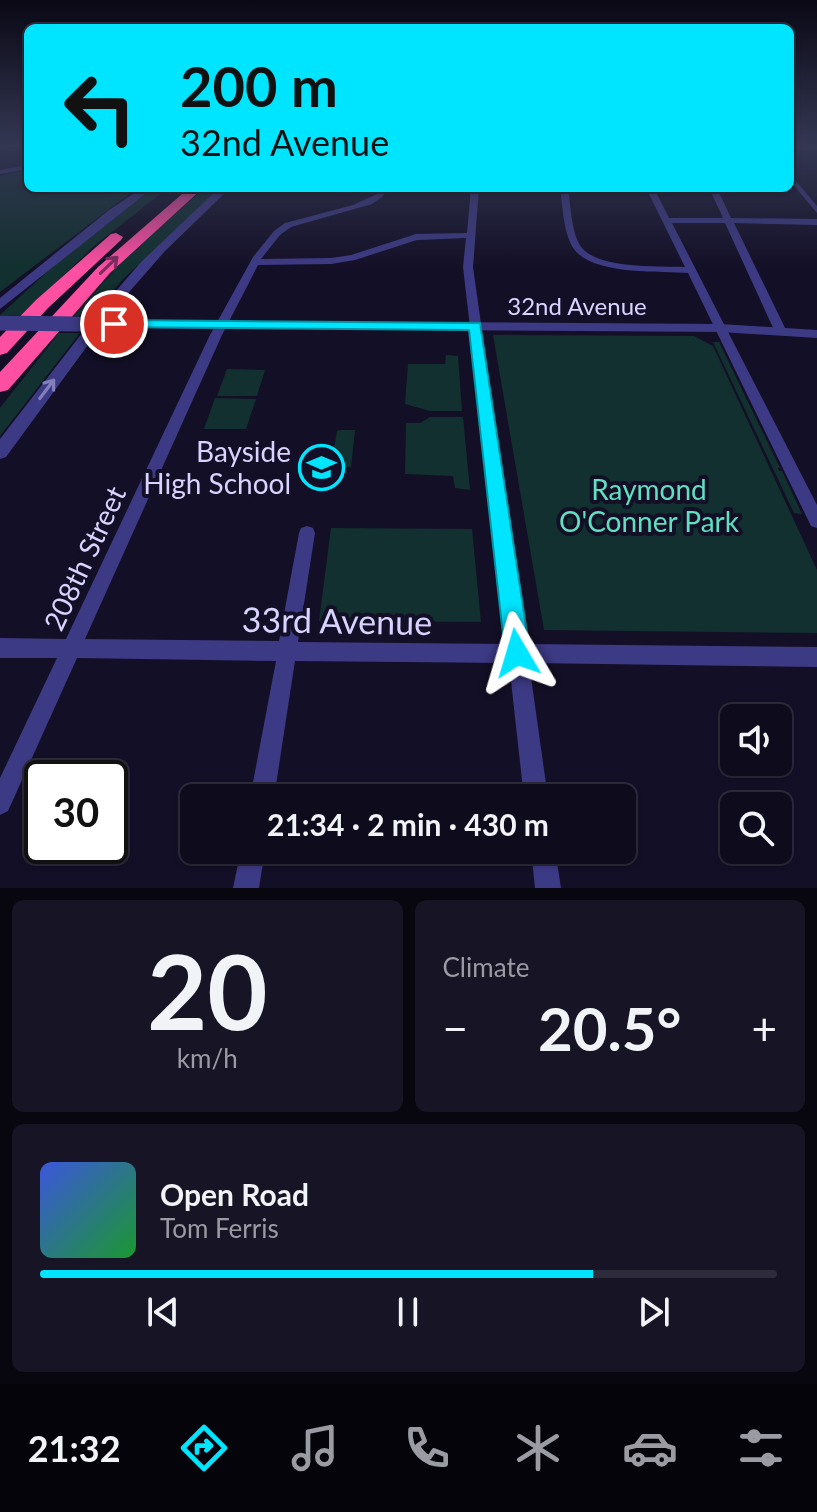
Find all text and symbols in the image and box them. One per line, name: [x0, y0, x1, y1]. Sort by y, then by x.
text: 200 m: [180, 52, 338, 119]
icon: left: [48, 56, 152, 160]
text: 32nd Avenue: [180, 120, 389, 164]
one-way arrow: [99, 256, 118, 275]
pin: [80, 290, 148, 358]
street label: 32nd Avenue: [507, 291, 647, 320]
icon: arrive: [92, 302, 136, 346]
one-way arrow: [38, 379, 55, 400]
place label: Bayside High School: [143, 434, 291, 500]
school or university icon: Bayside High School: [298, 443, 346, 491]
park label: Raymond O'Conner Park: [559, 472, 740, 538]
street label: 208th Street: [36, 480, 132, 636]
street label: 33rd Avenue: [241, 598, 433, 642]
position arrow: [475, 611, 559, 695]
map controls: [720, 704, 792, 864]
button: sound: [720, 704, 792, 776]
speed limit sign: 30: [24, 760, 128, 864]
button: search: [720, 792, 792, 864]
text: 21:34 · 2 min · 430 m: [267, 806, 549, 842]
text: 20: [147, 927, 268, 1052]
text: Climate: [443, 951, 529, 983]
text: 20.5°: [538, 992, 682, 1064]
text: −: [443, 1002, 468, 1054]
text: +: [751, 1002, 777, 1054]
text: km/h: [177, 1042, 238, 1074]
text: Open Road: [160, 1176, 309, 1212]
text: Tom Ferris: [160, 1212, 279, 1244]
icon: previous: [141, 1290, 185, 1334]
icon: pause: [386, 1290, 430, 1334]
icon: next: [632, 1290, 676, 1334]
icon: directions: [176, 1420, 232, 1476]
icon: music: [287, 1420, 343, 1476]
icon: phone: [399, 1420, 455, 1476]
icon: climate: [510, 1420, 566, 1476]
icon: car: [622, 1420, 678, 1476]
icon: filters: [733, 1420, 789, 1476]
text: 21:32: [28, 1426, 121, 1470]

